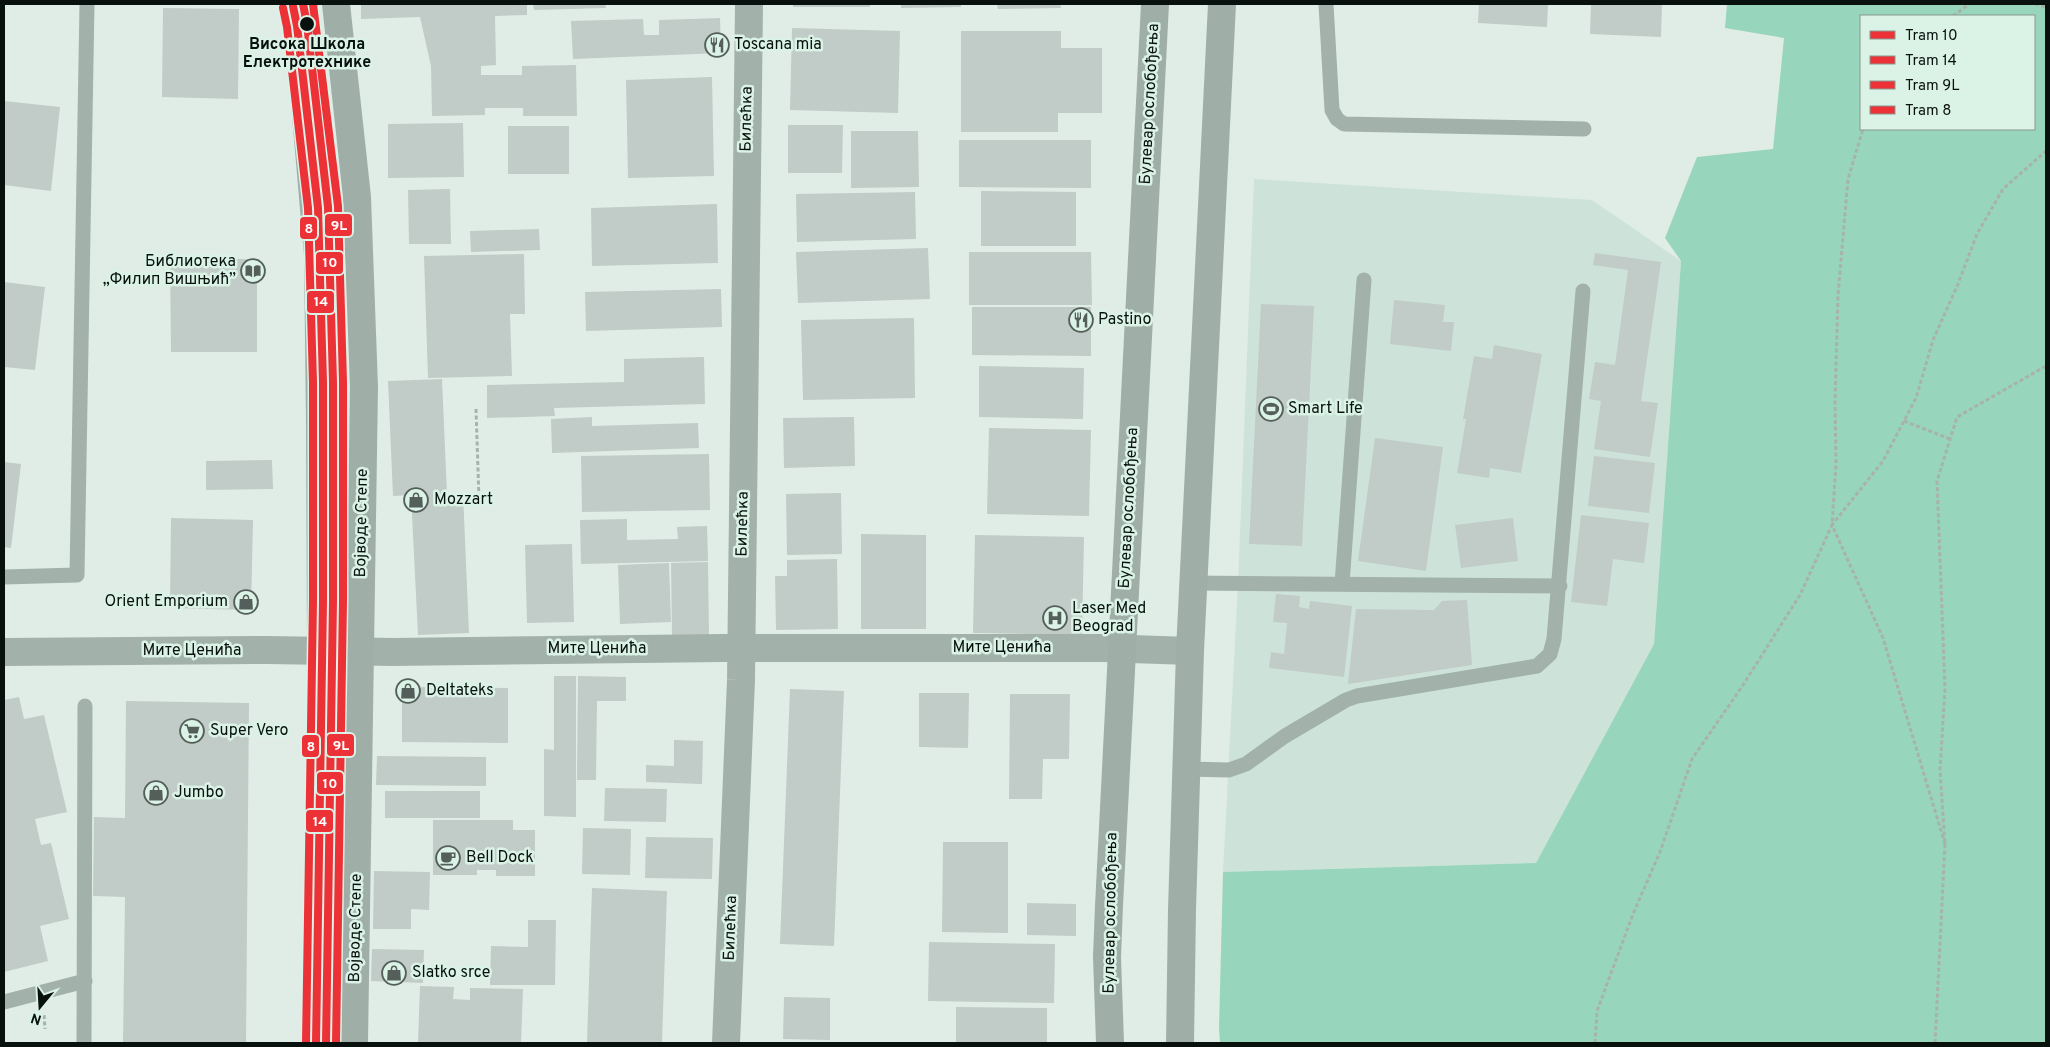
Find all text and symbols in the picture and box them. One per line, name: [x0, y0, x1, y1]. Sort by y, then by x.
marker: Висока Школа Електротехнике: [298, 15, 316, 33]
legend: [1860, 15, 2035, 130]
street label: Булевар ослобођења: [1136, 23, 1164, 185]
text: Tram 10: [1905, 27, 1958, 46]
restaurant icon: Toscana mia: [704, 32, 730, 58]
place label: Висока Школа Електротехнике: [243, 35, 371, 73]
place label: Toscana mia: [734, 35, 822, 55]
text: Tram 14: [1905, 52, 1957, 71]
text: Tram 9L: [1905, 77, 1960, 96]
street label: Билећка: [736, 86, 758, 152]
text: Tram 8: [1905, 102, 1951, 121]
line badge: 9L: [324, 213, 353, 237]
line badge: 8: [299, 216, 318, 240]
text: 9L: [331, 218, 347, 235]
text: 8: [305, 221, 313, 238]
line badge: 10: [315, 251, 344, 275]
place label: Библиотека „Филип Вишњић”: [103, 252, 236, 290]
text: 10: [323, 255, 337, 272]
library icon: Библиотека „Филип Вишњић”: [240, 258, 266, 284]
line badge: 14: [306, 290, 335, 314]
text: 14: [314, 294, 328, 311]
restaurant icon: Pastino: [1068, 307, 1094, 333]
place label: Pastino: [1098, 310, 1152, 330]
sports icon: Smart Life: [1258, 396, 1284, 422]
place label: Smart Life: [1288, 399, 1363, 419]
street label: Булевар ослобођења: [1115, 427, 1143, 589]
street label: Војводе Степе: [351, 468, 373, 578]
shop icon: Mozzart: [403, 487, 429, 513]
place label: Mozzart: [434, 490, 493, 510]
street label: Билећка: [732, 491, 754, 557]
shop icon: Orient Emporium: [233, 589, 259, 615]
place label: Orient Emporium: [104, 592, 228, 612]
place label: Laser Med Beograd: [1072, 599, 1146, 637]
hospital icon: Laser Med Beograd: [1042, 605, 1068, 631]
street label: Мите Ценића: [952, 638, 1052, 658]
street label: Мите Ценића: [547, 639, 647, 659]
street label: Мите Ценића: [142, 641, 242, 661]
shop icon: Deltateks: [395, 678, 421, 704]
place label: Deltateks: [426, 681, 494, 701]
supermarket icon: Super Vero: [179, 718, 205, 744]
place label: Super Vero: [210, 721, 289, 741]
line badge: 9L: [326, 733, 355, 757]
line badge: 8: [301, 734, 320, 758]
text: 9L: [333, 738, 349, 755]
text: 8: [307, 739, 315, 756]
line badge: 10: [316, 771, 344, 795]
text: 10: [323, 776, 337, 793]
shop icon: Jumbo: [143, 780, 169, 806]
place label: Jumbo: [174, 783, 224, 803]
line badge: 14: [305, 809, 334, 833]
text: 14: [313, 814, 327, 831]
street label: Булевар ослобођења: [1100, 832, 1122, 994]
cafe icon: Bell Dock: [435, 845, 461, 871]
place label: Bell Dock: [466, 848, 534, 868]
street label: Војводе Степе: [345, 873, 367, 983]
street label: Билећка: [720, 895, 742, 961]
shop icon: Slatko srce: [381, 960, 407, 986]
place label: Slatko srce: [412, 963, 490, 983]
north arrow: [15, 982, 65, 1032]
text: N: [29, 1008, 44, 1028]

